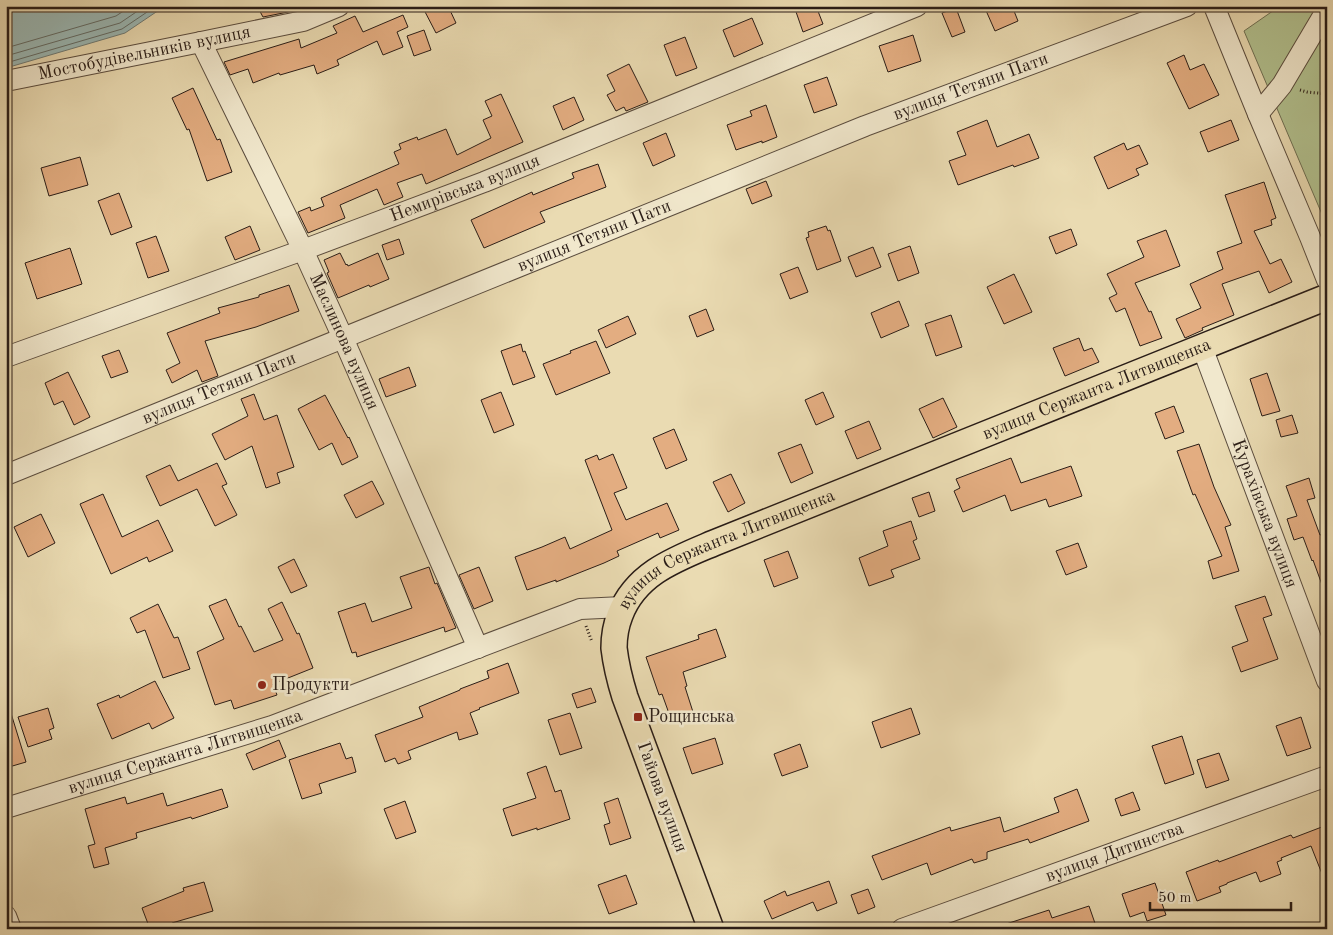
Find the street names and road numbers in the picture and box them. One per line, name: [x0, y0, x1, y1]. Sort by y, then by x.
street label: Мостобудівельників вулиця: [36, 23, 252, 83]
street label: вулиця Тетяни Пати: [891, 50, 1051, 124]
street label: Немирівська вулиця: [388, 151, 542, 225]
street label: вулиця Тетяни Пати: [515, 197, 674, 275]
street label: Маслинова вулиця: [306, 271, 382, 412]
street label: вулиця Сержанта Литвищенка: [980, 336, 1214, 443]
street label: вулиця Тетяни Пати: [140, 349, 298, 428]
street label: Курахівська вулиця: [1228, 437, 1300, 591]
street label: вулиця Сержанта Литвищенка: [615, 486, 838, 612]
street label: вулиця Сержанта Литвищенка: [66, 706, 305, 797]
street label: Гайова вулиця: [634, 739, 690, 855]
street label: вулиця Дитинства: [1043, 819, 1186, 886]

